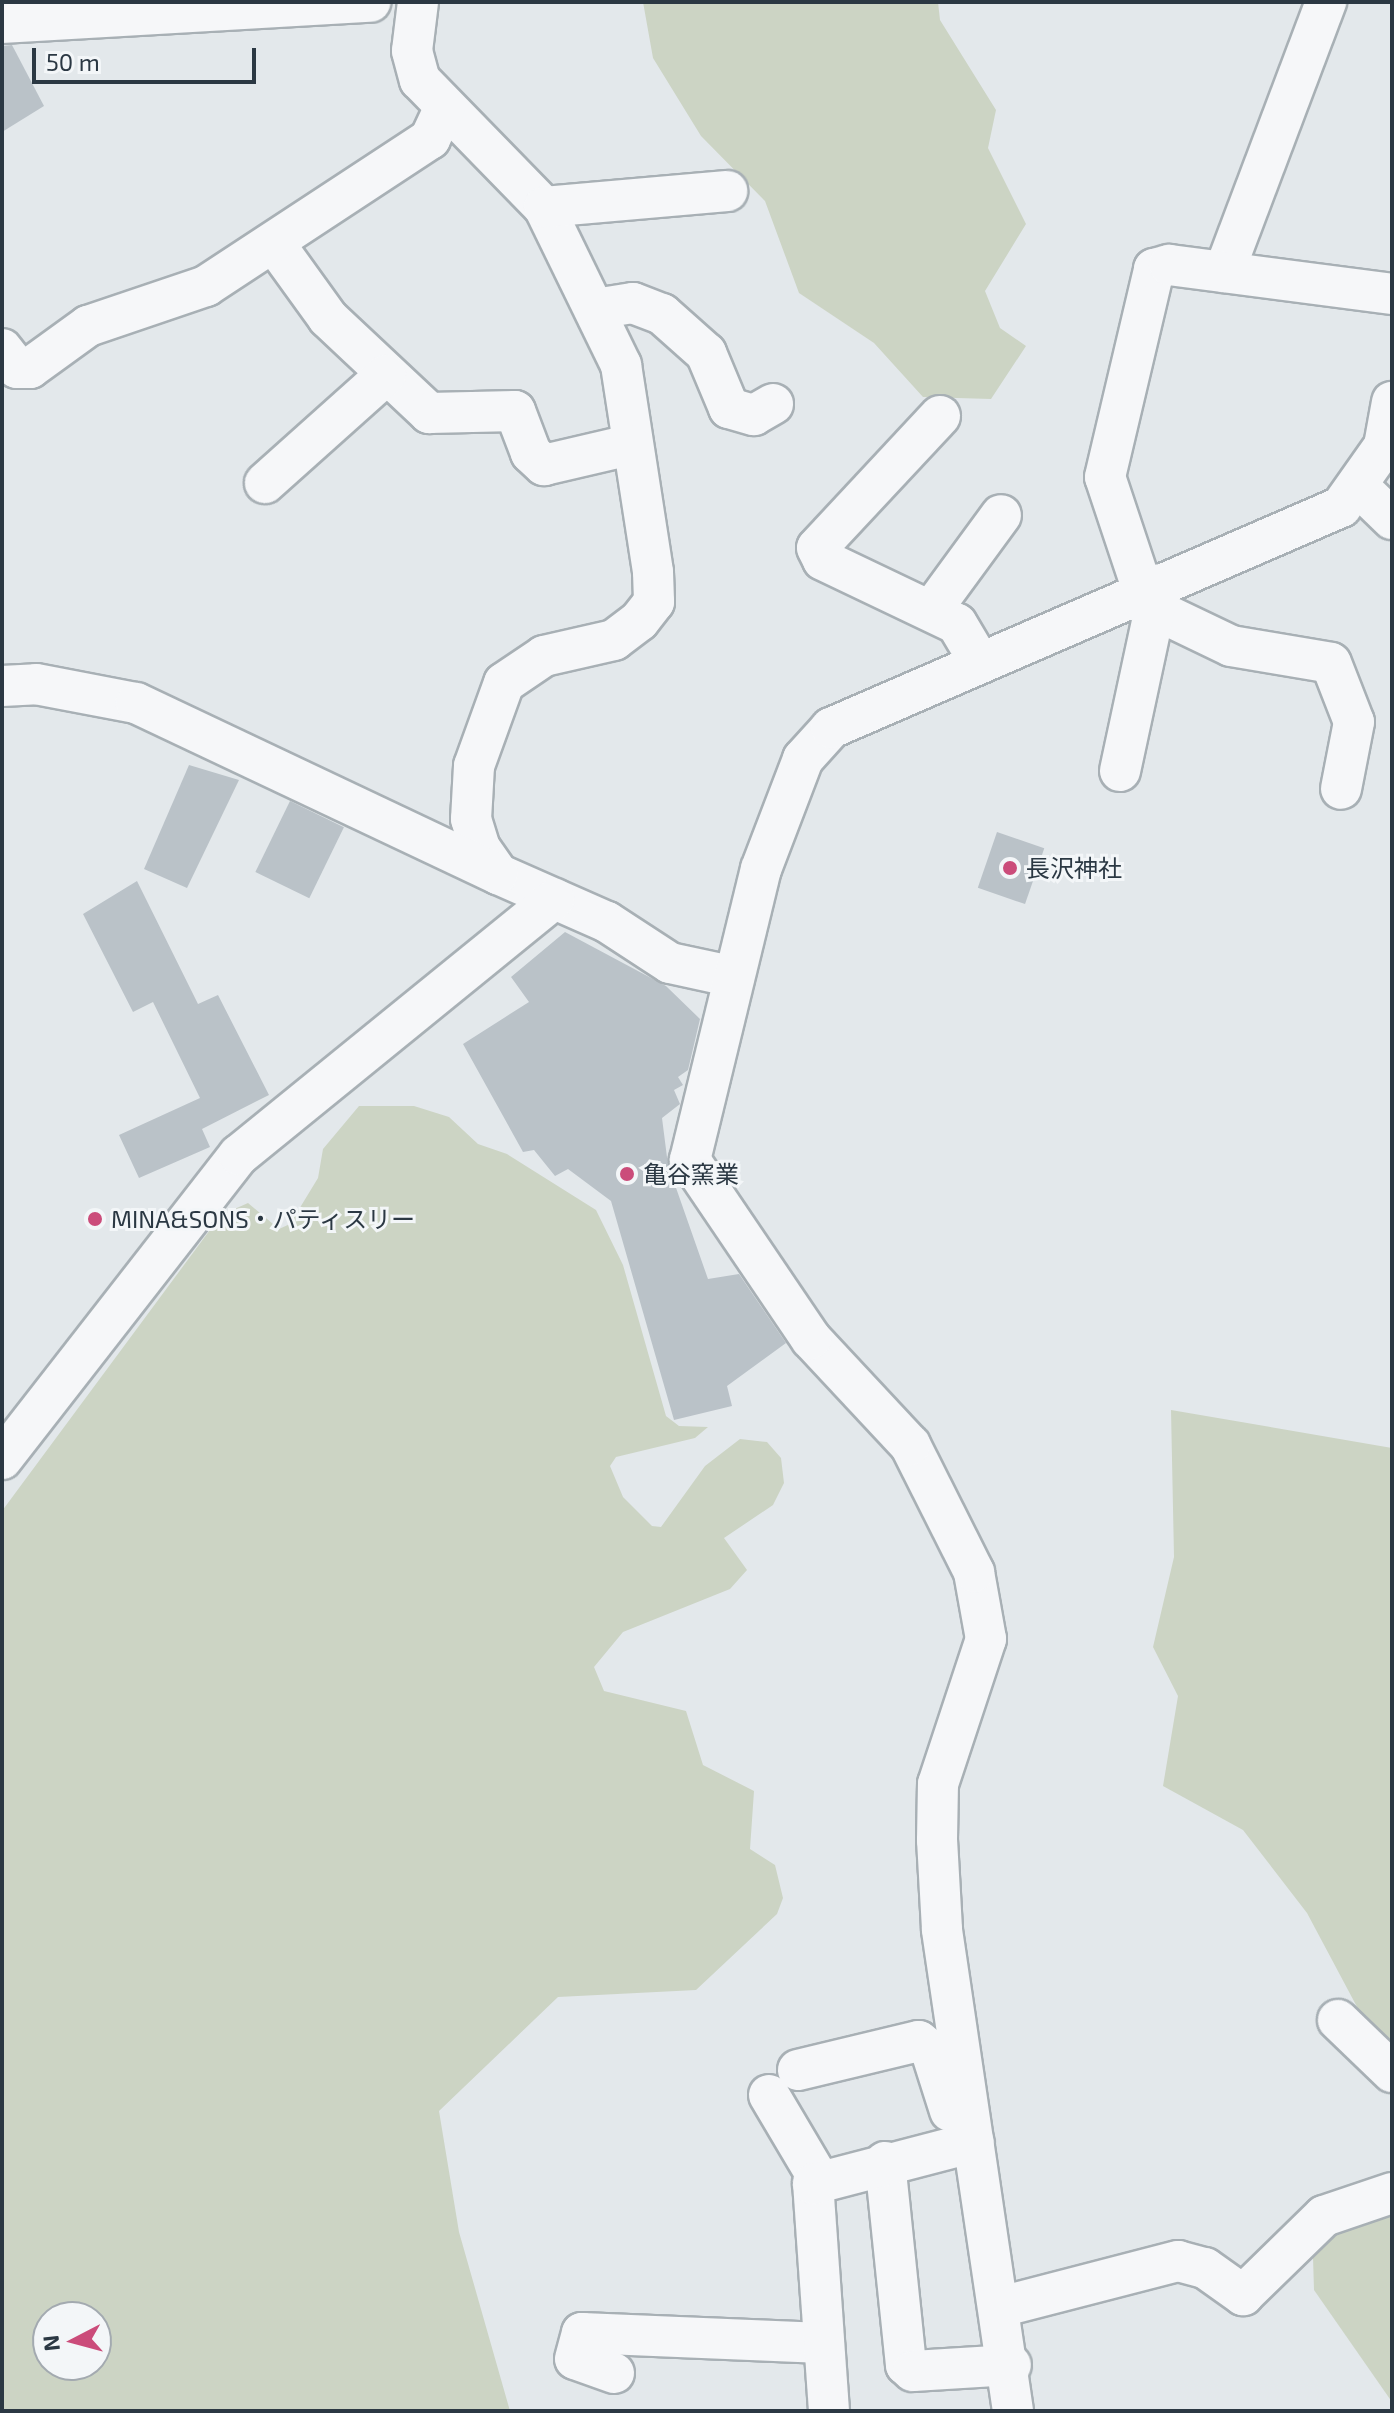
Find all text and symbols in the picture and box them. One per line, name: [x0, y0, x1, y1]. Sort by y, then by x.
scale bar: [36, 32, 260, 82]
text: 50 m: [46, 47, 100, 76]
place label: 長沢神社: [1026, 854, 1122, 882]
marker: 長沢神社: [1001, 859, 1019, 877]
place label: 亀谷窯業: [643, 1160, 739, 1188]
marker: 亀谷窯業: [618, 1165, 636, 1183]
place label: MINA&SONS・パティスリー: [111, 1205, 417, 1233]
marker: MINA&SONS・パティスリー: [86, 1210, 104, 1228]
north arrow: [32, 2301, 112, 2381]
text: N: [36, 2334, 64, 2353]

